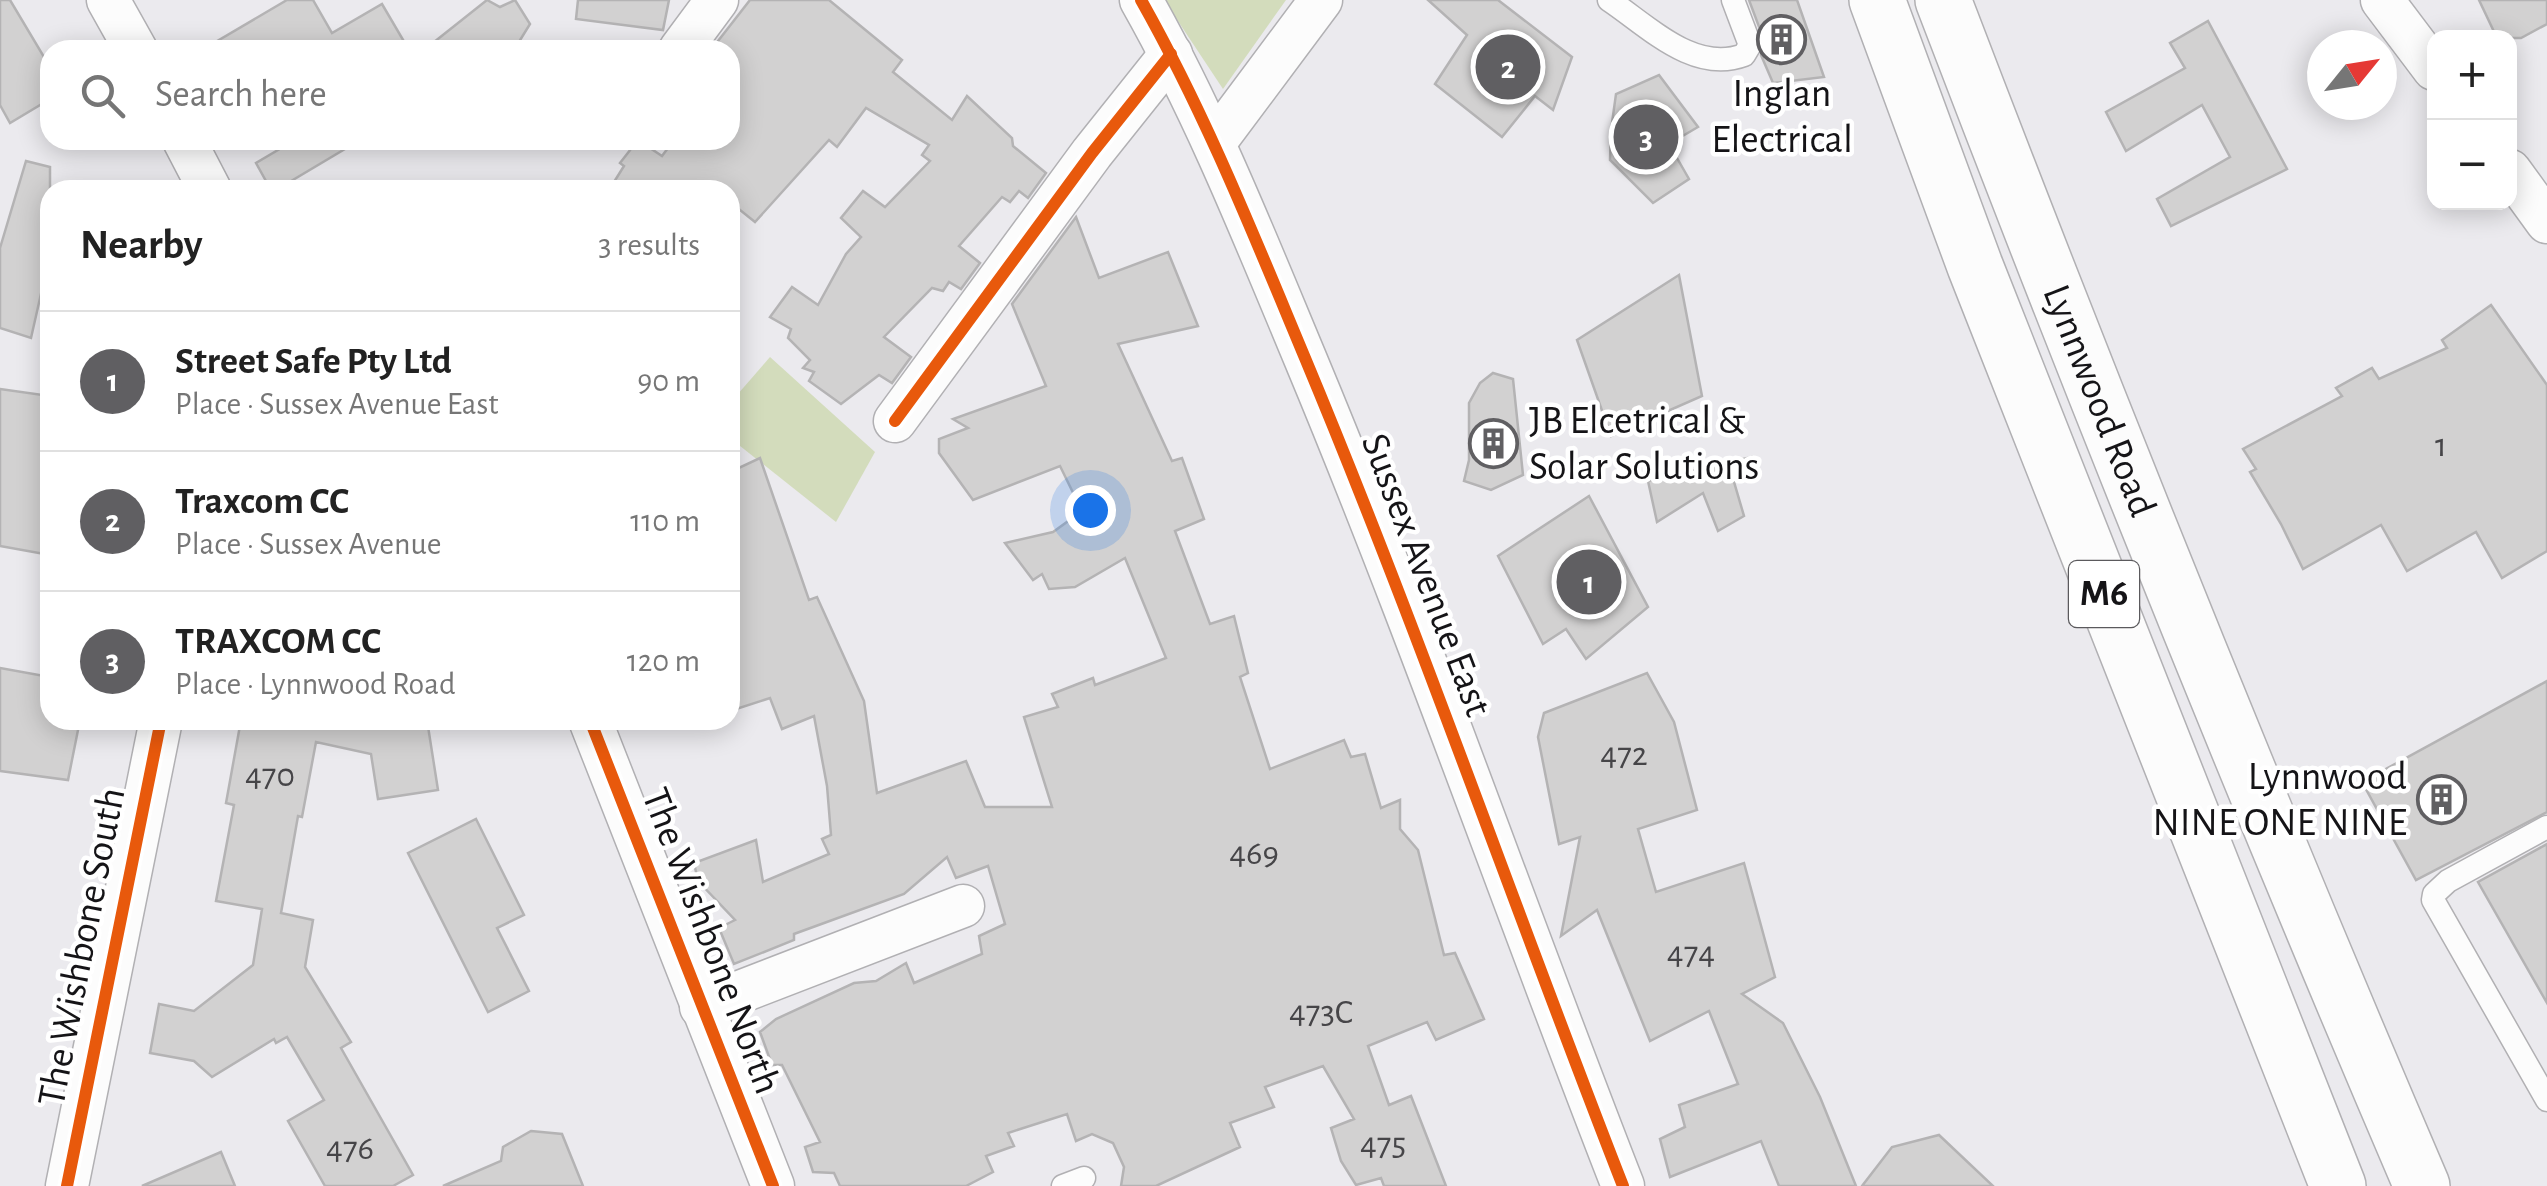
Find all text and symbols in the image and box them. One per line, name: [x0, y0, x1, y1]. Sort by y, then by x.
building icon: Inglan Electrical: [1756, 13, 1808, 65]
pin: 2: [1476, 30, 1540, 104]
north arrow: [2307, 30, 2397, 120]
map controls: [2427, 30, 2517, 210]
button: +: [2427, 30, 2517, 120]
search box: [40, 40, 740, 150]
icon: search: [75, 68, 130, 123]
place label: Inglan Electrical: [1711, 74, 1853, 160]
text: Search here: [155, 76, 327, 114]
pin: 3: [1614, 100, 1678, 174]
button: −: [2427, 120, 2517, 210]
text: Nearby: [80, 224, 203, 266]
text: 3 results: [598, 229, 700, 261]
street label: Lynnwood Road: [2035, 279, 2163, 522]
text: Street Safe Pty Ltd: [175, 343, 452, 381]
text: 1: [107, 365, 118, 397]
text: 90 m: [637, 365, 700, 397]
text: Place · Sussex Avenue East: [175, 388, 499, 420]
place label: JB Elcetrical & Solar Solutions: [1529, 401, 1759, 487]
building icon: JB Elcetrical & Solar Solutions: [1468, 418, 1520, 470]
street label: Sussex Avenue East: [1354, 428, 1498, 722]
house number: 1: [2435, 428, 2447, 463]
text: Traxcom CC: [175, 483, 349, 521]
your location: [1065, 485, 1116, 536]
text: 2: [105, 505, 120, 537]
text: 110 m: [630, 505, 700, 537]
text: Place · Sussex Avenue: [175, 528, 442, 560]
pin: 1: [1556, 544, 1622, 620]
road number: M6: [2069, 561, 2139, 627]
text: TRAXCOM CC: [175, 623, 381, 661]
text: 3: [106, 645, 119, 677]
text: 120 m: [627, 645, 700, 677]
text: Place · Lynnwood Road: [175, 668, 456, 700]
house number: 472: [1600, 737, 1648, 772]
place label: Lynnwood NINE ONE NINE: [2153, 757, 2407, 843]
house number: 470: [245, 758, 295, 793]
building icon: Lynnwood NINE ONE NINE: [2416, 774, 2468, 826]
street label: The Wishbone North: [634, 783, 788, 1099]
street label: The Wishbone South: [32, 785, 132, 1109]
house number: 469: [1229, 836, 1279, 871]
house number: 474: [1667, 936, 1715, 971]
house number: 473C: [1289, 995, 1353, 1030]
house number: 475: [1360, 1127, 1406, 1162]
house number: 476: [326, 1131, 374, 1166]

